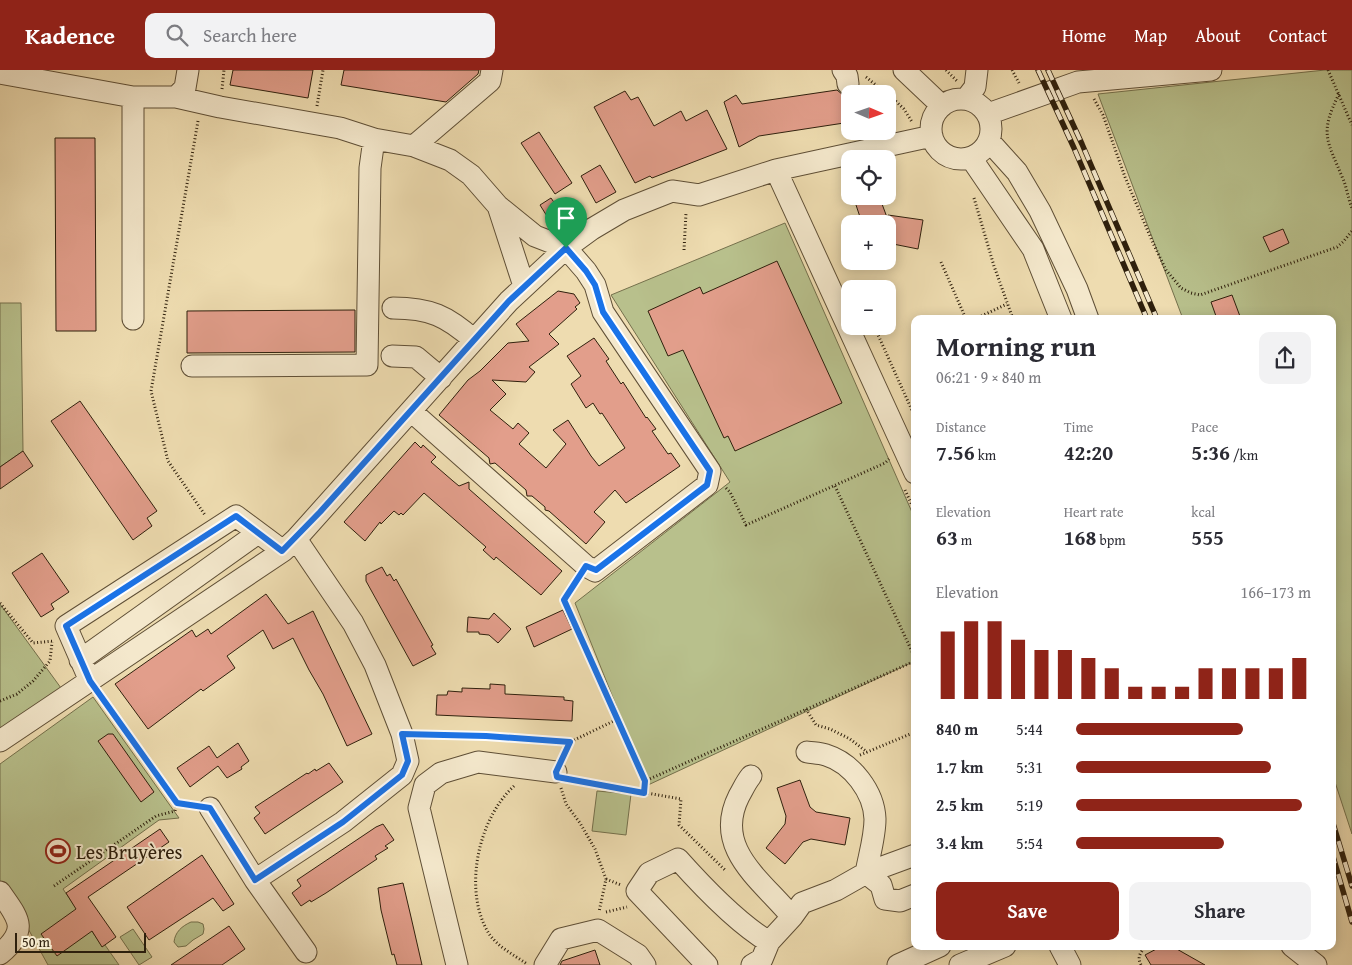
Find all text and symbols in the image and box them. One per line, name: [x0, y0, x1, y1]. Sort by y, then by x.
search box: [145, 13, 495, 58]
text: Kadence: [25, 18, 115, 53]
icon: search: [163, 21, 191, 49]
text: Search here: [203, 21, 297, 49]
text: Home: [1062, 22, 1106, 49]
text: Map: [1134, 22, 1167, 49]
text: About: [1195, 22, 1241, 49]
text: Contact: [1269, 22, 1327, 49]
north arrow: [841, 85, 896, 140]
map controls: [841, 85, 896, 335]
button: locate: [841, 150, 896, 205]
pin: [545, 197, 587, 248]
icon: arrive: [552, 204, 580, 232]
button: +: [841, 215, 896, 270]
button: −: [841, 280, 896, 335]
text: Morning run: [936, 325, 1096, 366]
button: share: [1259, 332, 1311, 384]
text: 06:21 · 9 × 840 m: [936, 365, 1041, 389]
text: Distance: [936, 417, 986, 437]
text: Time: [1064, 417, 1093, 437]
text: Pace: [1191, 417, 1218, 437]
text: 7.56: [936, 437, 975, 468]
text: 42:20: [1064, 437, 1113, 468]
text: 5:36: [1191, 437, 1230, 468]
text: km: [975, 445, 996, 465]
text: /km: [1230, 445, 1258, 465]
text: Elevation: [936, 502, 991, 522]
text: Heart rate: [1064, 502, 1124, 522]
text: kcal: [1191, 502, 1215, 522]
text: 63: [936, 522, 958, 553]
text: 168: [1064, 522, 1096, 553]
text: 555: [1191, 522, 1224, 553]
text: m: [958, 530, 972, 550]
text: bpm: [1096, 530, 1126, 550]
text: Elevation: [936, 580, 999, 604]
text: 166–173 m: [1241, 580, 1311, 604]
text: 840 m: [936, 717, 978, 741]
text: 5:44: [1016, 717, 1043, 741]
text: 1.7 km: [936, 755, 983, 779]
text: 5:31: [1016, 755, 1043, 779]
text: 2.5 km: [936, 793, 983, 817]
text: 5:19: [1016, 793, 1043, 817]
text: 3.4 km: [936, 831, 983, 855]
text: 5:54: [1016, 831, 1043, 855]
place label: Les Bruyères: [76, 837, 183, 866]
sports icon: Les Bruyères: [45, 838, 71, 864]
button: Save: [936, 882, 1119, 940]
button: Share: [1129, 882, 1311, 940]
scale bar: [15, 930, 146, 953]
text: 50 m: [22, 932, 50, 952]

